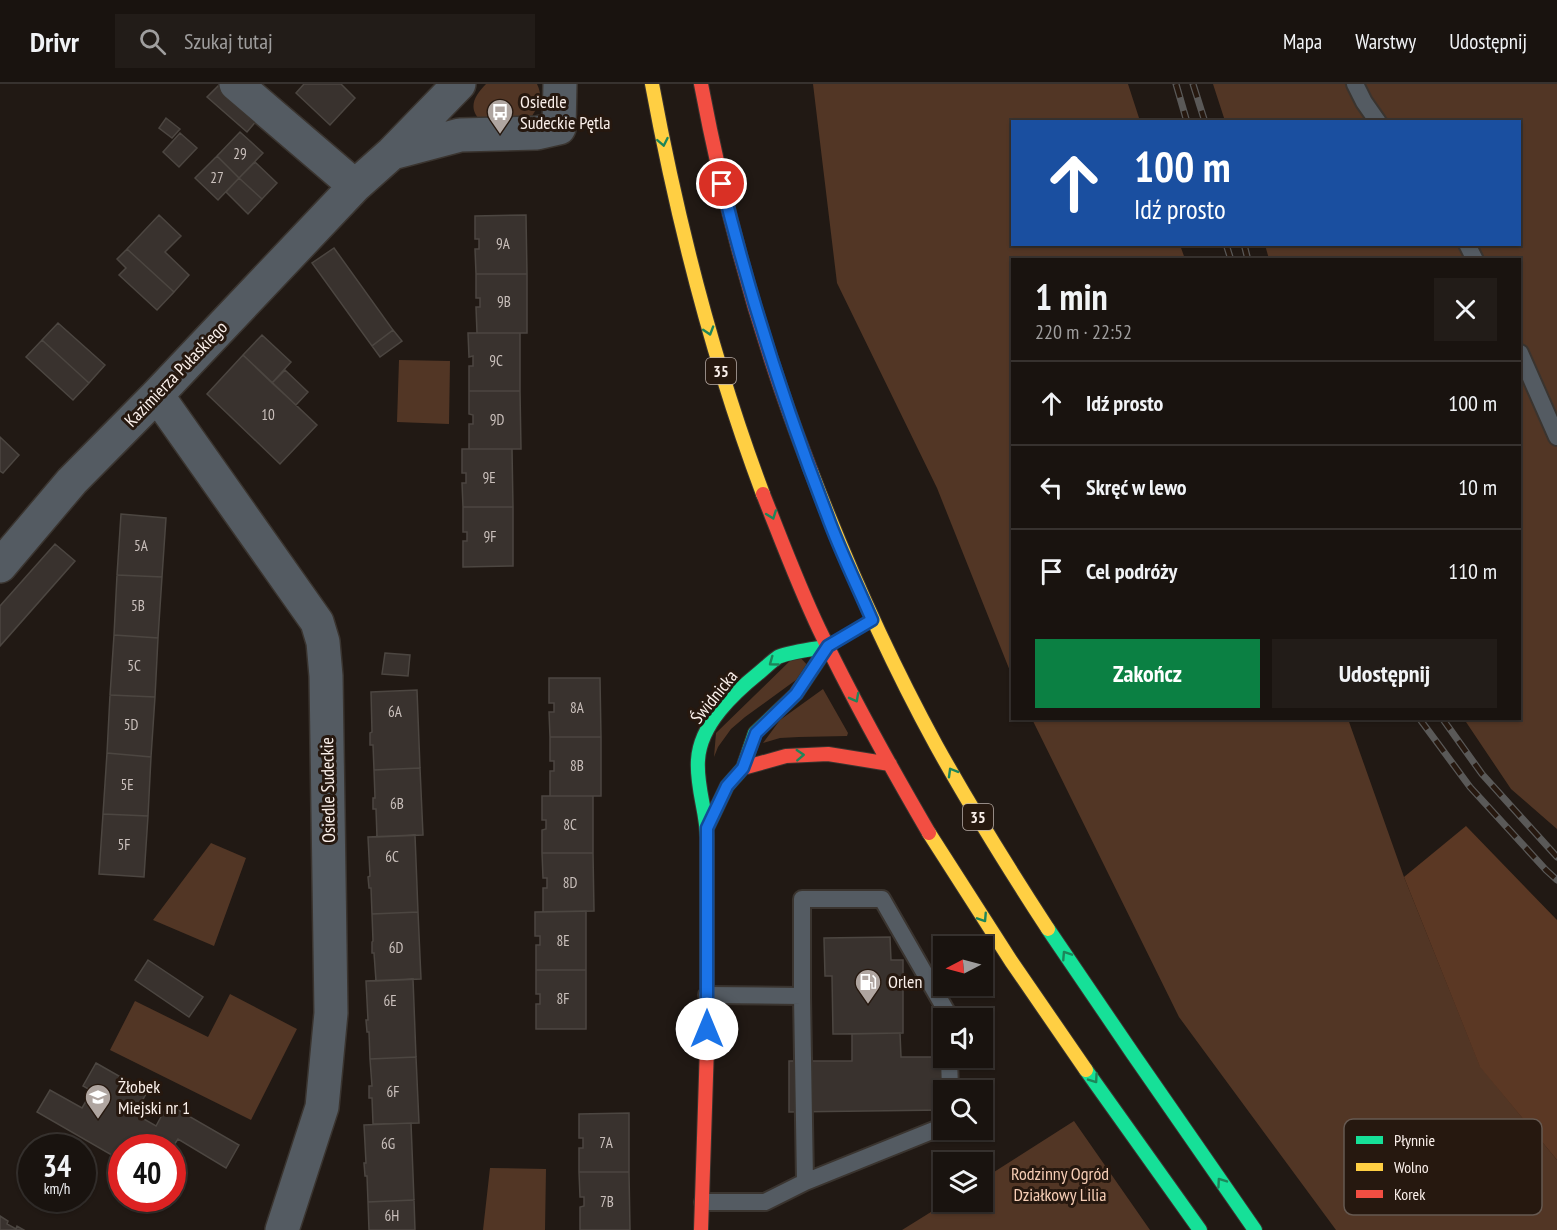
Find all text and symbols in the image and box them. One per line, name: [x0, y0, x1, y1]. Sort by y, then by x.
search box: [115, 14, 535, 68]
text: Drivr: [30, 23, 79, 60]
icon: search: [136, 25, 169, 58]
text: Szukaj tutaj: [184, 27, 273, 55]
text: Mapa: [1283, 28, 1322, 55]
text: Warstwy: [1355, 28, 1416, 55]
text: Udostępnij: [1449, 28, 1527, 55]
place label: Osiedle Sudeckie Pętla: [520, 90, 610, 134]
bus stop icon: Osiedle Sudeckie Pętla: [485, 97, 515, 135]
one-way arrow: [656, 136, 669, 146]
text: 100 m: [1134, 139, 1231, 194]
house number: 29: [233, 144, 247, 163]
icon: ahead: [1035, 144, 1113, 222]
pin: [696, 158, 747, 209]
icon: arrive: [705, 167, 738, 200]
house number: 27: [210, 168, 224, 187]
text: Idź prosto: [1134, 192, 1226, 226]
house number: 9A: [496, 234, 511, 253]
text: 1 min: [1035, 273, 1108, 320]
button: close: [1434, 278, 1497, 341]
house number: 9B: [497, 292, 511, 311]
street label: Kazimierza Pułaskiego: [119, 316, 232, 431]
text: 220 m · 22:52: [1035, 319, 1132, 345]
one-way arrow: [702, 325, 714, 336]
house number: 9C: [489, 351, 503, 370]
road number: 35: [706, 358, 736, 384]
icon: ahead: [1035, 387, 1068, 420]
text: Idź prosto: [1086, 389, 1163, 417]
text: 100 m: [1448, 389, 1497, 417]
house number: 10: [261, 405, 275, 424]
house number: 9D: [490, 410, 504, 429]
house number: 9E: [482, 468, 496, 487]
icon: left: [1035, 471, 1068, 504]
text: Skręć w lewo: [1086, 473, 1187, 501]
text: 10 m: [1458, 473, 1497, 501]
one-way arrow: [764, 510, 777, 520]
house number: 9F: [484, 527, 496, 546]
house number: 5A: [134, 536, 149, 555]
icon: arrive: [1035, 555, 1068, 588]
text: Cel podróży: [1086, 557, 1177, 585]
text: 110 m: [1448, 557, 1497, 585]
house number: 5B: [131, 596, 145, 615]
button: Zakończ: [1035, 639, 1260, 708]
button: Udostępnij: [1272, 639, 1497, 708]
one-way arrow: [768, 655, 779, 666]
house number: 5C: [127, 656, 141, 675]
street label: Świdnicka: [685, 665, 742, 728]
one-way arrow: [848, 691, 859, 702]
house number: 8A: [570, 698, 585, 717]
house number: 6A: [388, 702, 403, 721]
house number: 5D: [124, 715, 138, 734]
street label: Osiedle Sudeckie: [315, 737, 340, 843]
one-way arrow: [796, 749, 805, 762]
house number: 8B: [570, 756, 584, 775]
one-way arrow: [948, 768, 959, 778]
house number: 5E: [120, 775, 134, 794]
house number: 6B: [390, 794, 404, 813]
road number: 35: [963, 804, 993, 830]
house number: 8C: [563, 815, 577, 834]
house number: 5F: [118, 835, 130, 854]
house number: 6C: [385, 847, 399, 866]
house number: 8D: [563, 873, 577, 892]
one-way arrow: [976, 912, 988, 922]
house number: 8E: [556, 931, 570, 950]
north arrow: [933, 936, 993, 996]
map controls: [933, 936, 993, 1212]
house number: 6D: [389, 938, 403, 957]
one-way arrow: [1062, 951, 1073, 962]
fuel station icon: Orlen: [853, 967, 883, 1005]
place label: Orlen: [888, 970, 922, 993]
house number: 8F: [557, 989, 569, 1008]
house number: 6E: [383, 991, 397, 1010]
position arrow: [675, 997, 739, 1061]
button: sound: [933, 1008, 993, 1068]
one-way arrow: [1087, 1072, 1098, 1083]
place label: Żłobek Miejski nr 1: [118, 1075, 190, 1119]
button: search: [933, 1080, 993, 1140]
school or university icon: Żłobek Miejski nr 1: [83, 1082, 113, 1120]
house number: 6F: [387, 1082, 399, 1101]
legend: [1344, 1119, 1542, 1215]
text: Płynnie: [1394, 1130, 1435, 1150]
house number: 7A: [599, 1133, 614, 1152]
speed limit sign: 40: [108, 1134, 186, 1212]
house number: 6G: [381, 1134, 395, 1153]
text: 34: [43, 1146, 71, 1185]
button: layers: [933, 1152, 993, 1212]
text: Wolno: [1394, 1157, 1429, 1177]
park label: Rodzinny Ogród Działkowy Lilia: [1011, 1162, 1109, 1206]
one-way arrow: [1217, 1178, 1228, 1189]
text: km/h: [44, 1179, 70, 1198]
text: Korek: [1394, 1184, 1426, 1204]
house number: 7B: [600, 1192, 614, 1211]
house number: 6H: [385, 1206, 399, 1225]

